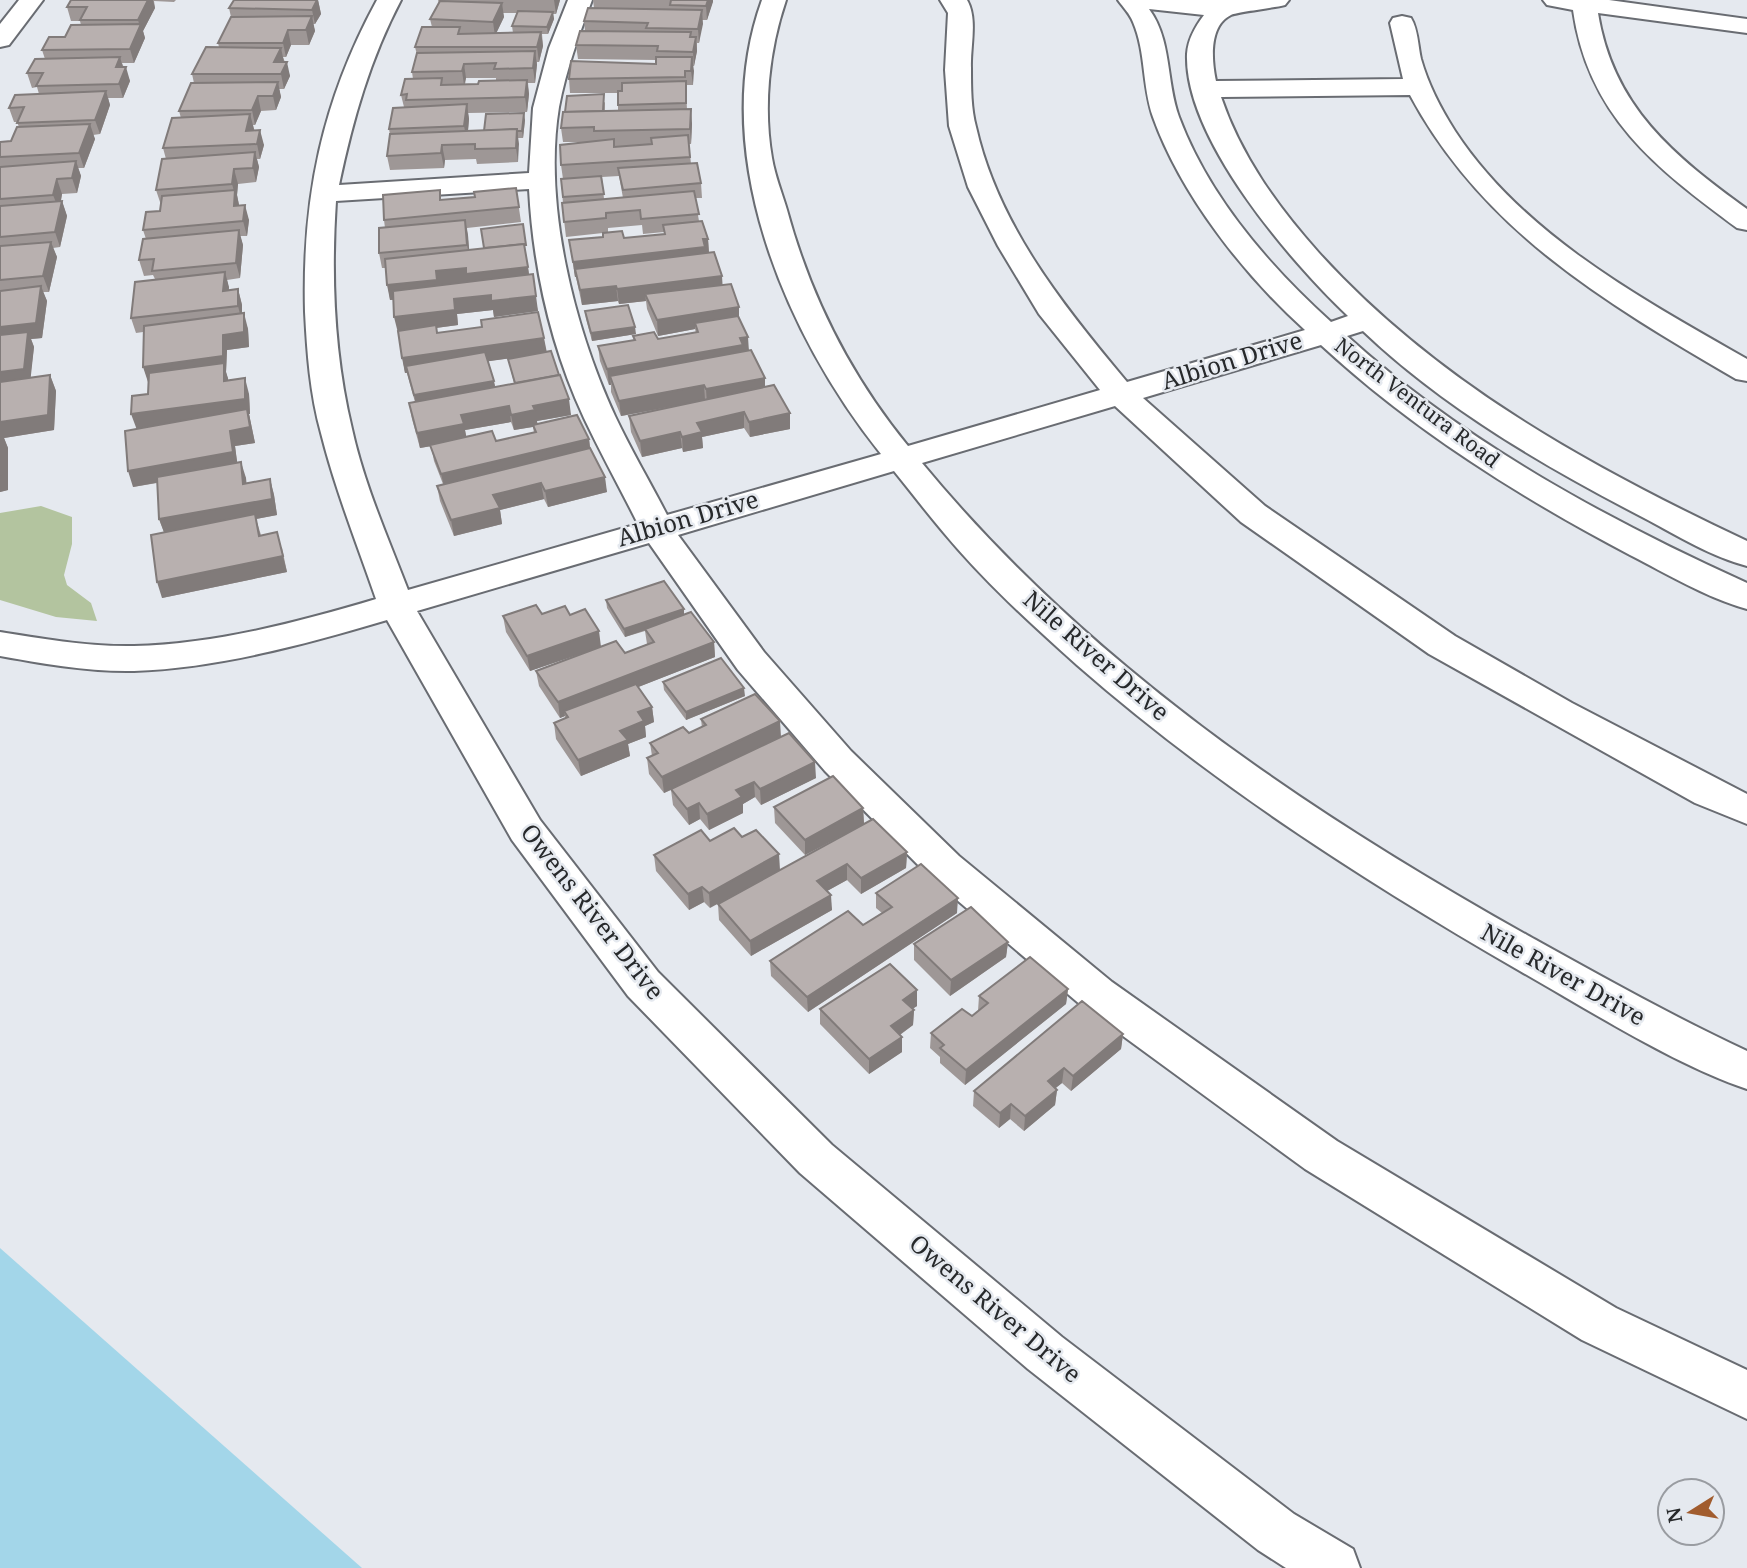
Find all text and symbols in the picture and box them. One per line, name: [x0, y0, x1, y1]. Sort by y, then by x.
street label: Albion Drive: [1157, 323, 1306, 397]
street label: North Ventura Road: [1329, 331, 1506, 474]
street label: Albion Drive: [613, 482, 762, 553]
street label: Nile River Drive: [1017, 582, 1177, 727]
street label: Owens River Drive: [514, 816, 672, 1006]
street label: Nile River Drive: [1476, 915, 1652, 1033]
street label: Owens River Drive: [903, 1226, 1089, 1390]
north arrow: [1656, 1477, 1726, 1547]
text: N: [1660, 1505, 1689, 1525]

